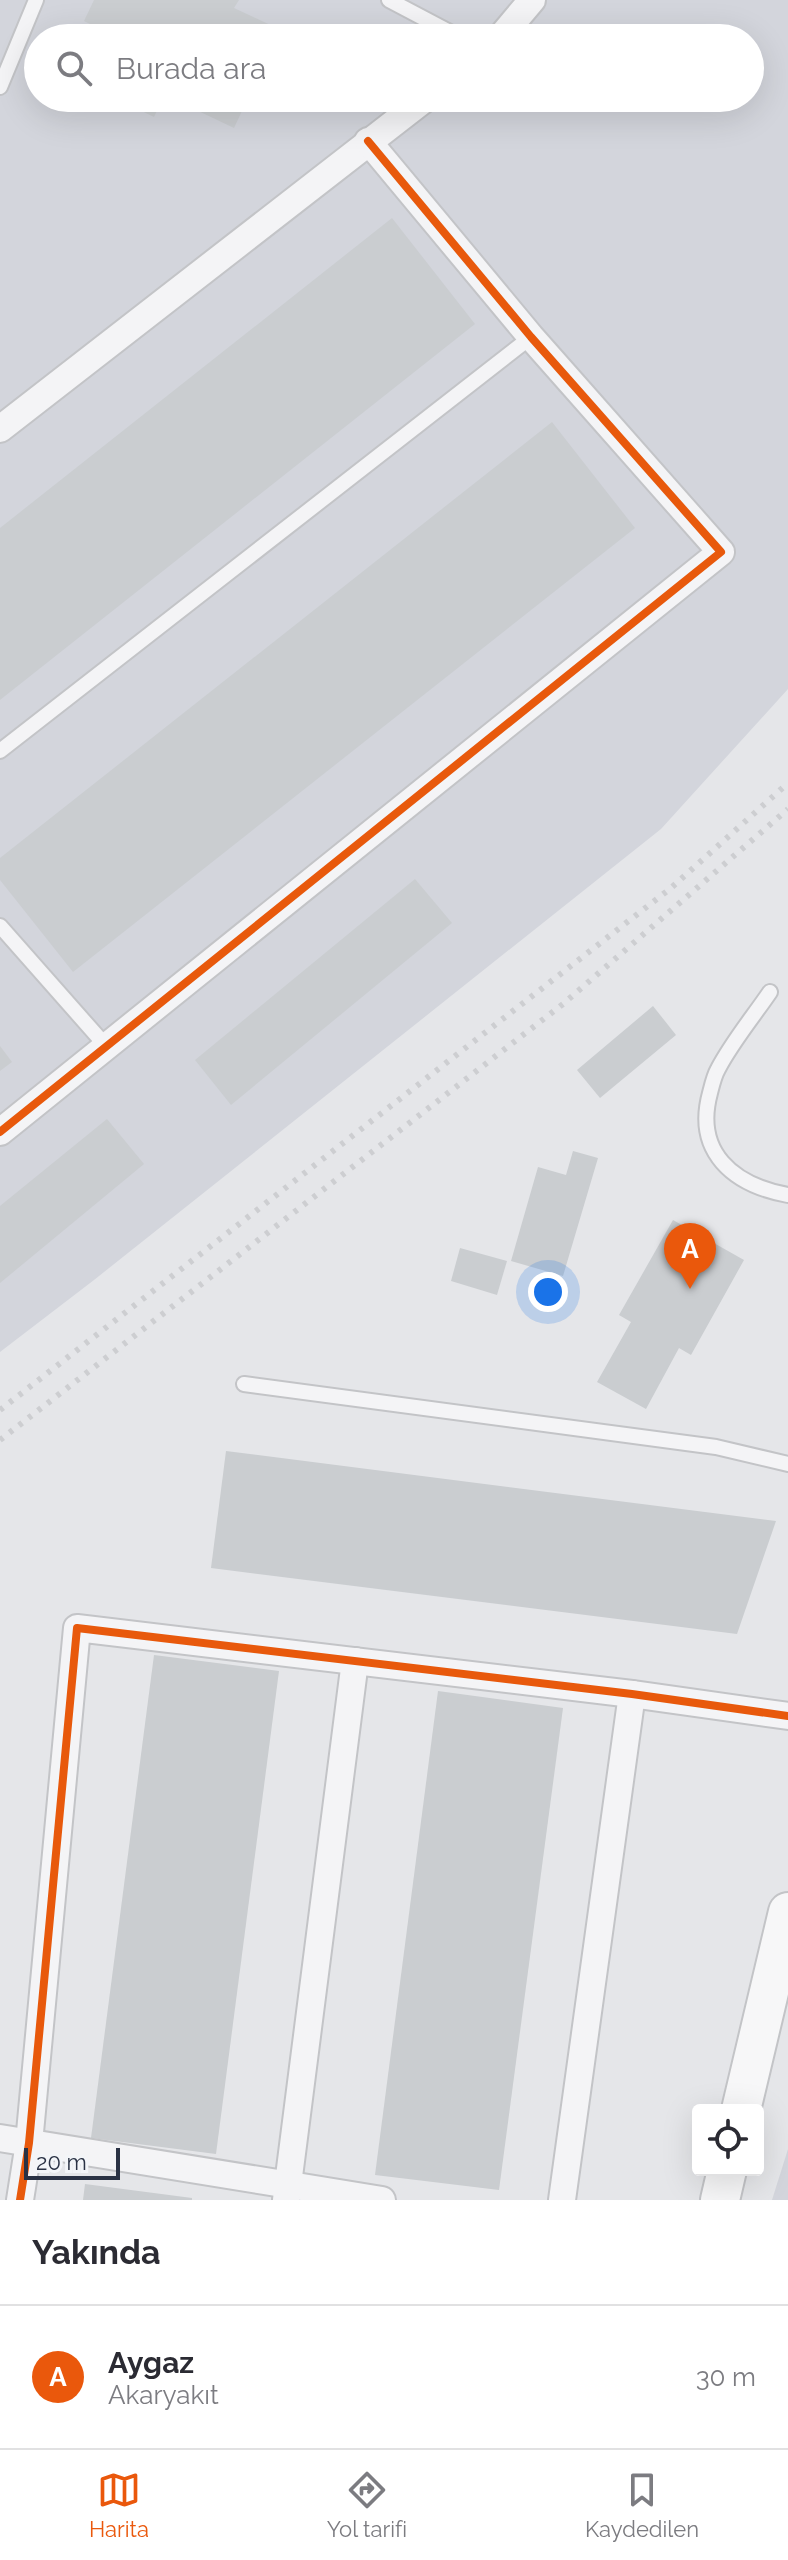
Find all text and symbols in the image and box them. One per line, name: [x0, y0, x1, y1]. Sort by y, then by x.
search box: [24, 24, 764, 112]
icon: search: [52, 46, 96, 90]
text: Burada ara: [116, 51, 266, 86]
pin: A: [664, 1223, 716, 1289]
your location: [528, 1272, 568, 1312]
map controls: [692, 2104, 764, 2176]
button: locate: [692, 2104, 764, 2176]
scale bar: [24, 2144, 120, 2180]
text: 20 m: [36, 2149, 87, 2175]
text: Yakında: [32, 2232, 161, 2272]
text: Aygaz: [108, 2345, 194, 2380]
text: A: [49, 2362, 67, 2392]
text: 30 m: [696, 2362, 756, 2392]
text: Akaryakıt: [108, 2380, 219, 2410]
tab: Harita: [89, 2468, 149, 2542]
tab: Yol tarifi: [327, 2468, 407, 2542]
tab: Kaydedilen: [585, 2468, 699, 2542]

